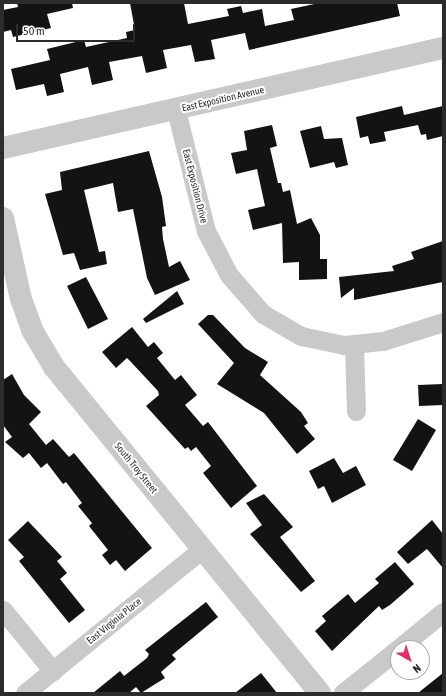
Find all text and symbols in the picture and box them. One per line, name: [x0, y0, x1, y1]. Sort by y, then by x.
scale bar: [18, 16, 137, 42]
text: 50 m: [23, 24, 45, 38]
street label: East Exposition Avenue: [181, 84, 265, 114]
street label: East Exposition Drive: [180, 148, 210, 224]
street label: South Troy Street: [112, 440, 160, 496]
street label: East Virginia Place: [84, 595, 144, 647]
north arrow: [390, 640, 430, 680]
text: N: [411, 662, 423, 675]

